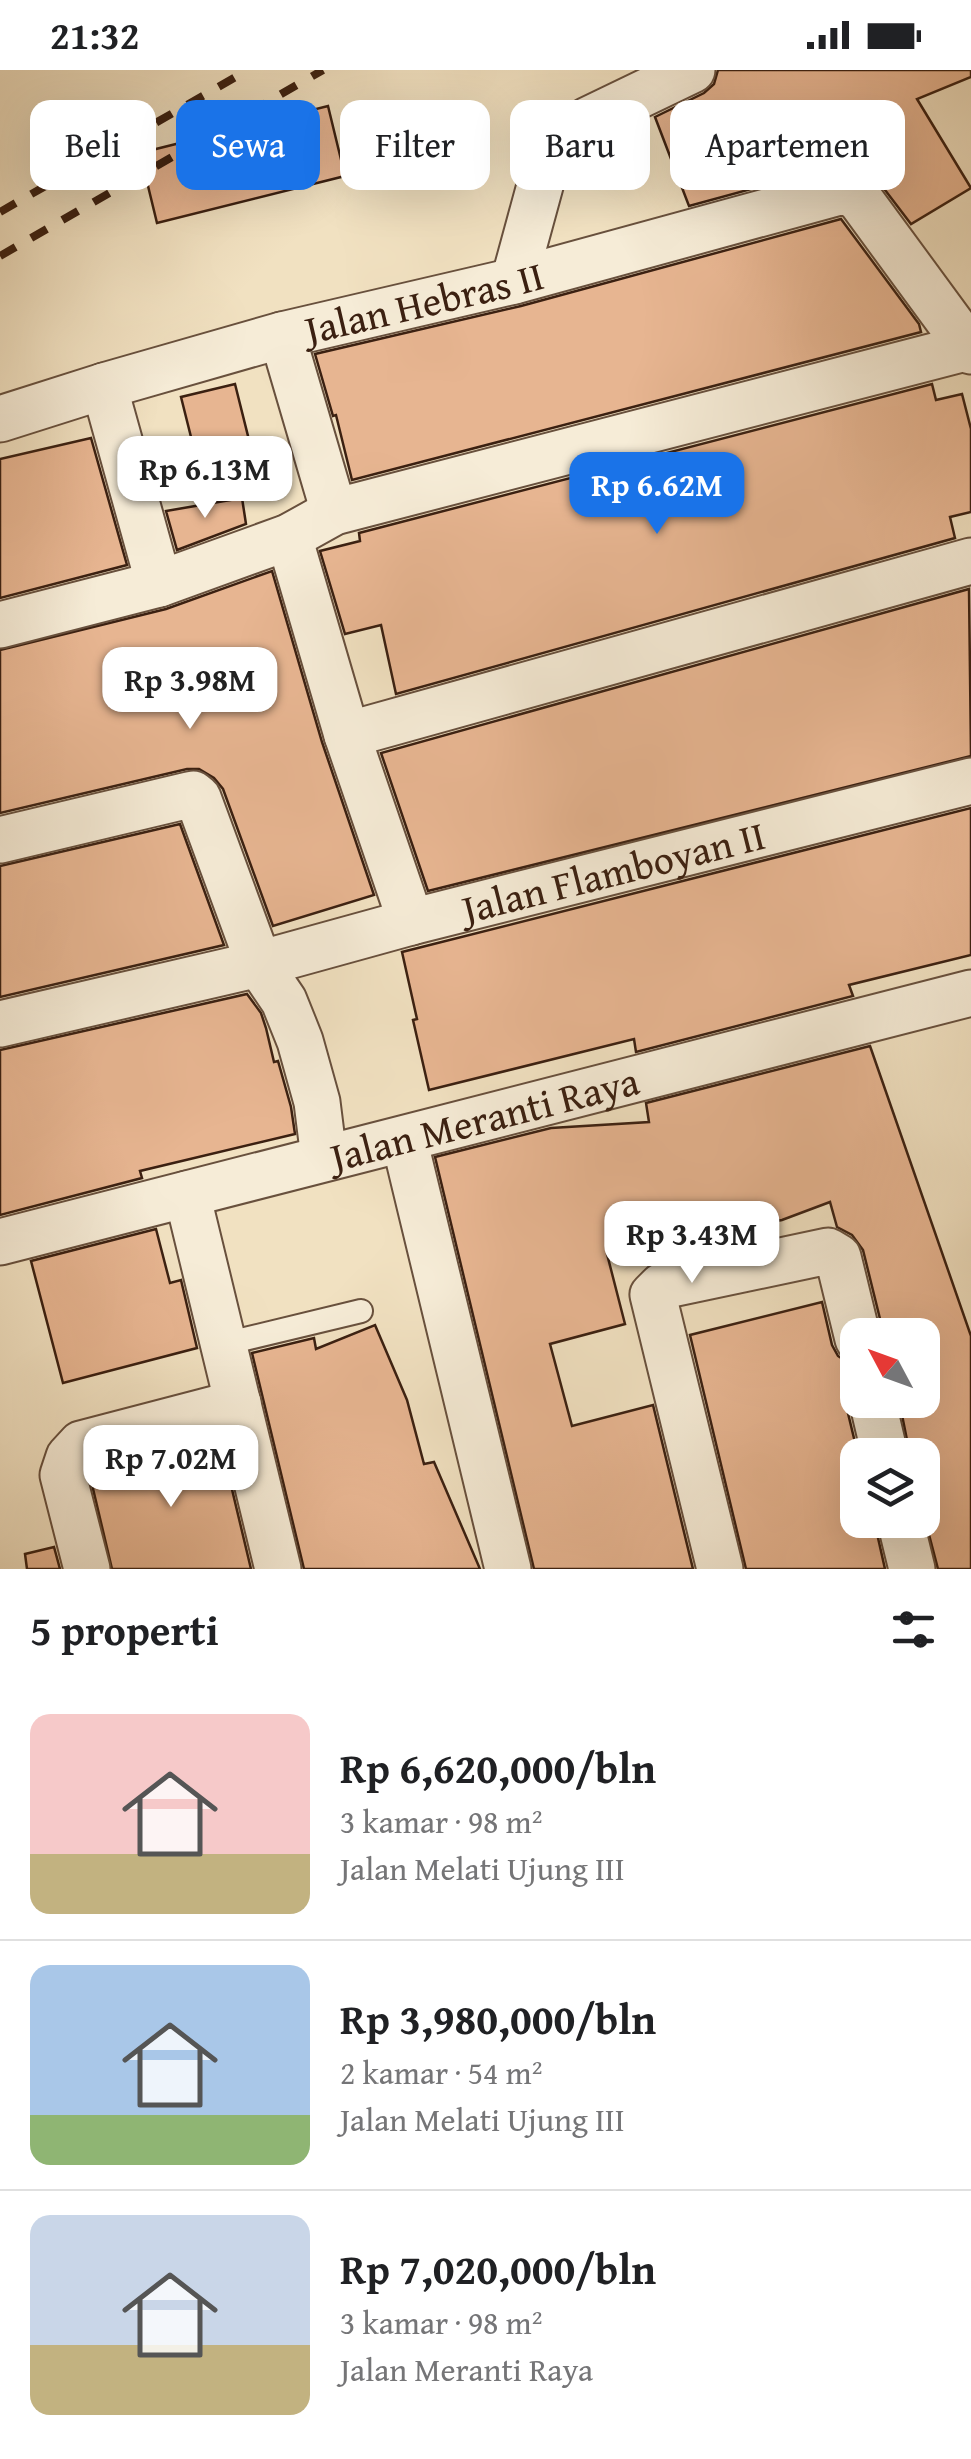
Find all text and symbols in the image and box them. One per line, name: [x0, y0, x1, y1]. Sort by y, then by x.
text: 21:32: [50, 7, 140, 63]
chip: Beli: [30, 100, 156, 190]
chip: Sewa: [176, 100, 320, 190]
chip: Filter: [340, 100, 490, 190]
chip: Baru: [510, 100, 650, 190]
chip: Apartemen: [670, 100, 905, 190]
street label: Jalan Hebras II: [294, 245, 550, 359]
pin: Rp 6.13M: [102, 436, 308, 521]
text: Rp 6.13M: [139, 445, 271, 492]
pin: Rp 6.62M: [554, 452, 760, 537]
text: Rp 6.62M: [591, 461, 723, 508]
pin: Rp 3.98M: [87, 647, 293, 732]
text: Rp 3.98M: [124, 656, 256, 703]
street label: Jalan Flamboyan II: [451, 805, 771, 939]
street label: Jalan Meranti Raya: [319, 1050, 645, 1187]
pin: Rp 3.43M: [589, 1201, 795, 1286]
text: Rp 3.43M: [626, 1210, 758, 1257]
north arrow: [840, 1318, 940, 1418]
map controls: [840, 1318, 940, 1538]
pin: Rp 7.02M: [68, 1425, 274, 1510]
text: Rp 7.02M: [105, 1434, 237, 1481]
button: layers: [840, 1438, 940, 1538]
text: 5 properti: [30, 1599, 219, 1660]
icon: filters: [886, 1602, 941, 1657]
text: Rp 6,620,000/bln: [340, 1737, 656, 1798]
icon: home: [110, 1754, 230, 1874]
text: 3 kamar · 98 m²: [340, 1798, 542, 1845]
text: Jalan Melati Ujung III: [340, 1845, 624, 1892]
text: Rp 3,980,000/bln: [340, 1988, 656, 2049]
icon: home: [110, 2005, 230, 2125]
text: 2 kamar · 54 m²: [340, 2049, 542, 2096]
text: Jalan Melati Ujung III: [340, 2096, 624, 2143]
text: Rp 7,020,000/bln: [340, 2238, 656, 2299]
icon: home: [110, 2255, 230, 2375]
text: 3 kamar · 98 m²: [340, 2299, 542, 2346]
text: Jalan Meranti Raya: [340, 2346, 593, 2393]

